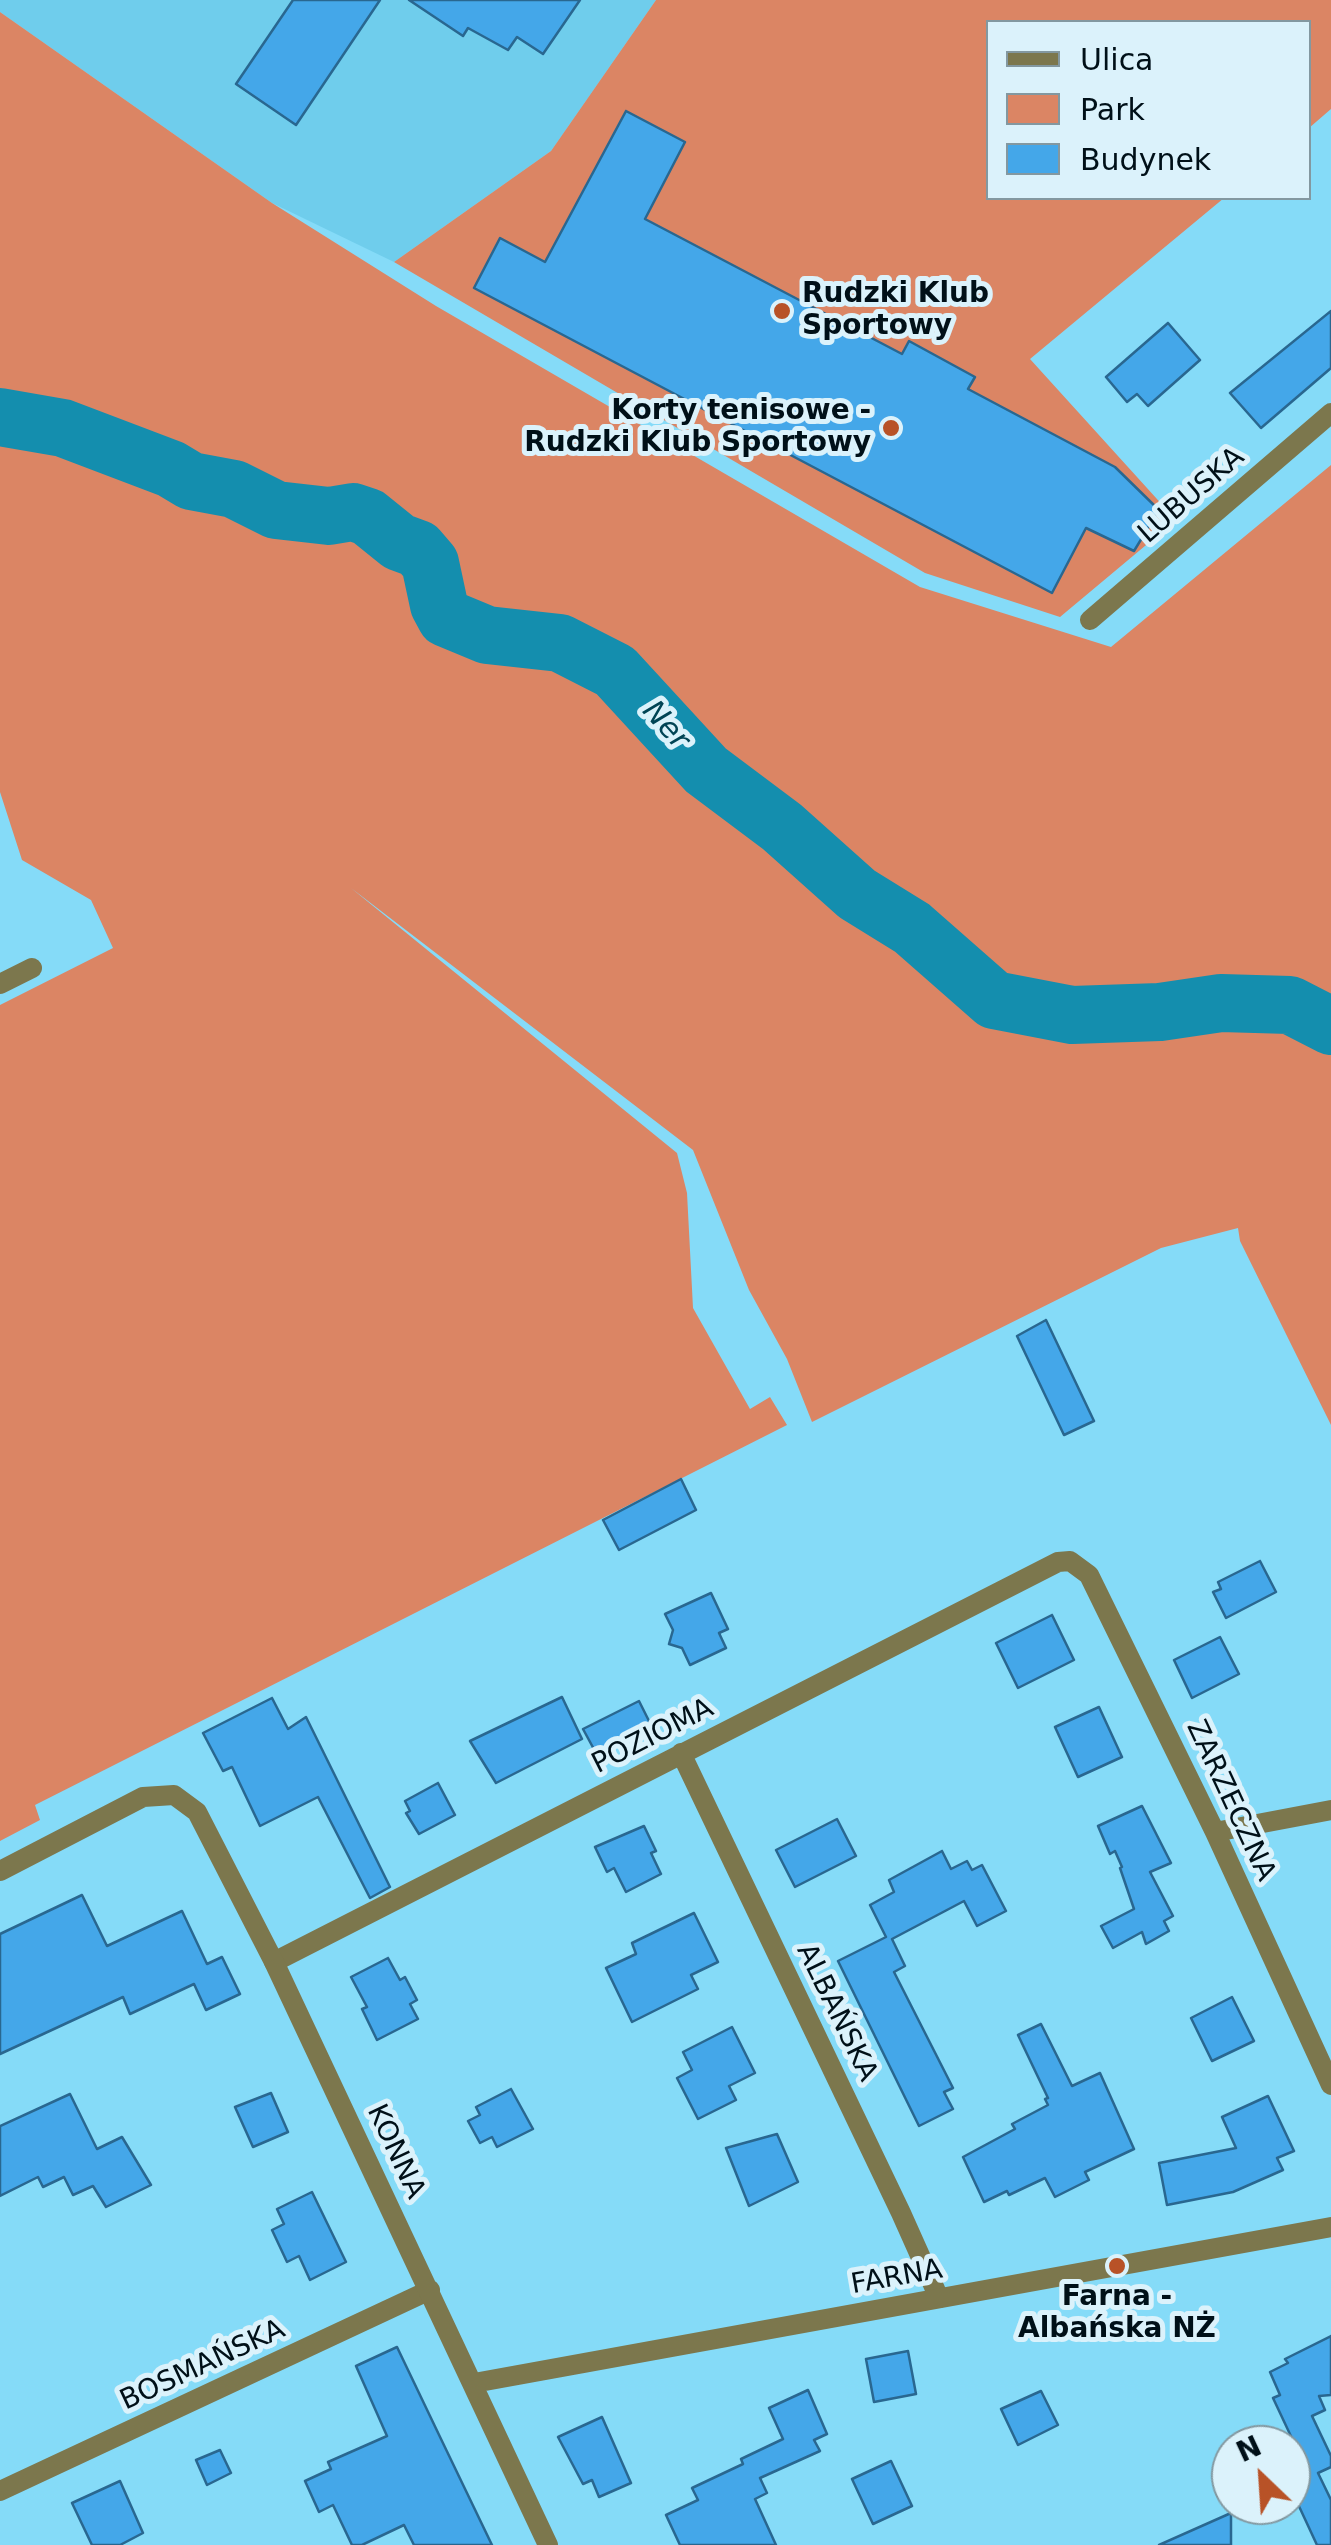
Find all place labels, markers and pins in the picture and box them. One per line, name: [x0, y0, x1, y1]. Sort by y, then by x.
place label: Rudzki Klub Sportowy: [802, 278, 989, 344]
marker: Rudzki Klub Sportowy: [771, 300, 793, 322]
place label: Korty tenisowe - Rudzki Klub Sportowy: [524, 395, 871, 461]
marker: Korty tenisowe - Rudzki Klub Sportowy: [880, 417, 902, 439]
marker: Farna - Albańska NŻ: [1106, 2255, 1128, 2277]
place label: Farna - Albańska NŻ: [1018, 2281, 1216, 2347]

